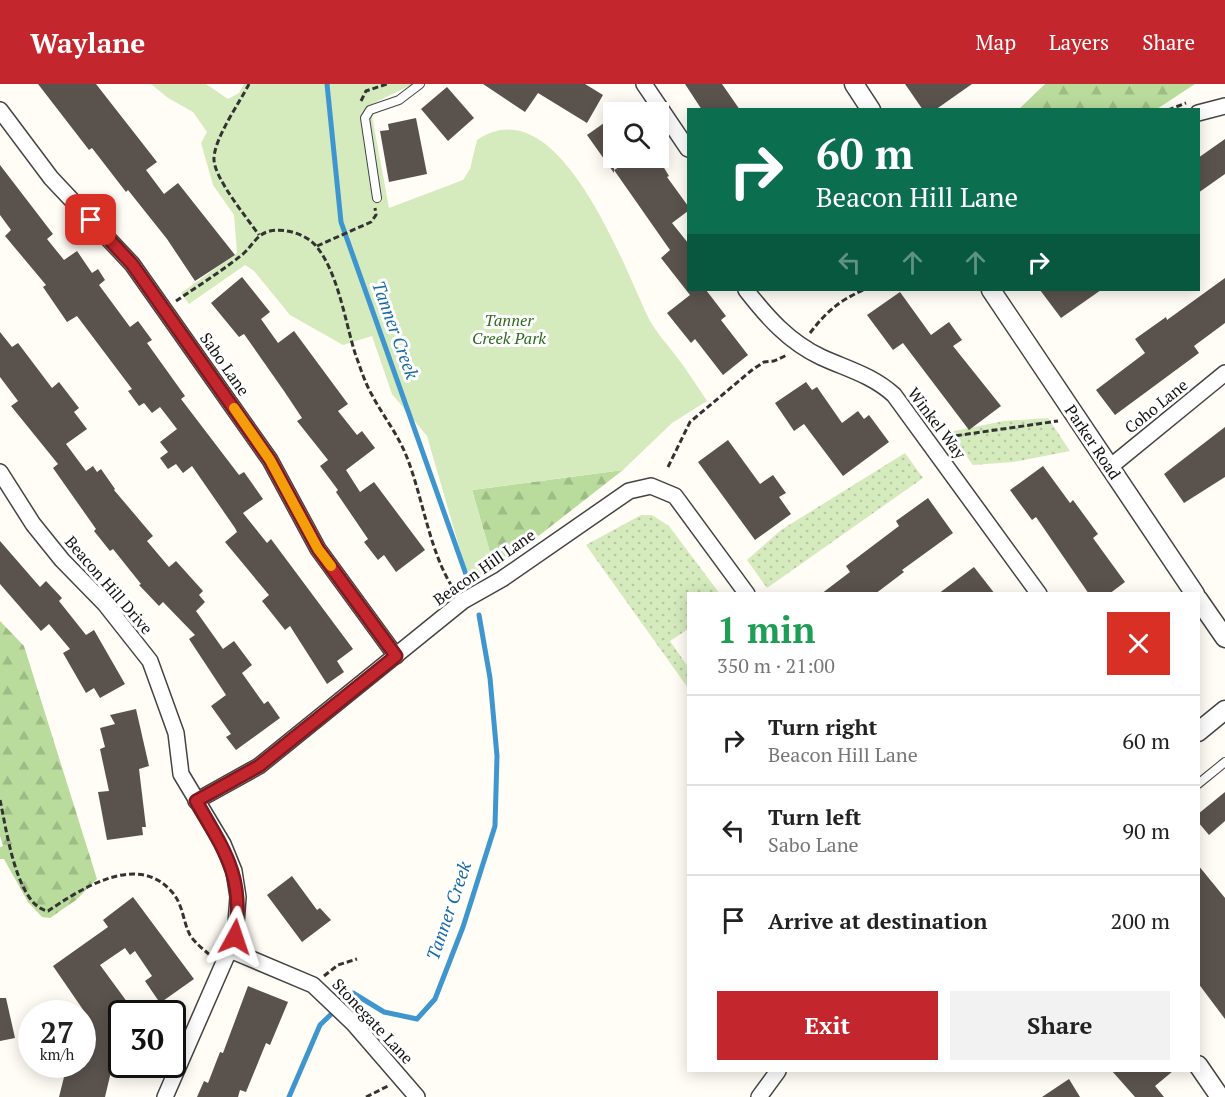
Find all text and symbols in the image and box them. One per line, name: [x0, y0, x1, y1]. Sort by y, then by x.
text: Waylane: [30, 24, 145, 61]
text: Map: [975, 28, 1016, 56]
text: Layers: [1049, 28, 1109, 56]
text: Share: [1142, 28, 1195, 56]
map controls: [603, 102, 669, 168]
button: search: [603, 102, 669, 168]
text: 60 m: [816, 125, 914, 181]
icon: right: [717, 132, 795, 210]
text: Beacon Hill Lane: [816, 179, 1018, 215]
pin: [65, 194, 116, 245]
icon: arrive: [74, 203, 107, 236]
icon: left: [833, 246, 866, 279]
icon: ahead: [896, 246, 929, 279]
icon: ahead: [959, 246, 992, 279]
icon: right: [1022, 246, 1055, 279]
water label: Tanner Creek: [367, 277, 425, 382]
park label: Tanner Creek Park: [472, 309, 546, 349]
street label: Sabo Lane: [195, 328, 255, 400]
street label: Coho Lane: [1120, 374, 1192, 438]
street label: Winkel Way: [903, 383, 972, 464]
street label: Parker Road: [1060, 400, 1126, 484]
street label: Beacon Hill Lane: [429, 524, 539, 610]
street label: Beacon Hill Drive: [60, 531, 158, 639]
text: 1 min: [717, 606, 815, 653]
button: close: [1107, 612, 1170, 675]
text: 350 m · 21:00: [717, 652, 835, 679]
text: Turn right: [768, 712, 877, 741]
icon: right: [717, 724, 750, 757]
text: 60 m: [1122, 726, 1170, 755]
text: Beacon Hill Lane: [768, 741, 918, 768]
text: Turn left: [768, 802, 861, 831]
icon: left: [717, 814, 750, 847]
text: 90 m: [1122, 816, 1170, 845]
text: Sabo Lane: [768, 831, 859, 858]
water label: Tanner Creek: [420, 858, 476, 963]
icon: arrive: [717, 904, 750, 937]
position arrow: [203, 905, 267, 969]
text: Arrive at destination: [768, 906, 987, 935]
text: 200 m: [1110, 906, 1170, 935]
street label: Stonegate Lane: [328, 973, 418, 1069]
button: Exit: [717, 991, 938, 1060]
button: Share: [950, 991, 1170, 1060]
speed limit sign: 30: [108, 1000, 186, 1078]
text: 27: [40, 1012, 74, 1052]
text: km/h: [40, 1044, 74, 1064]

